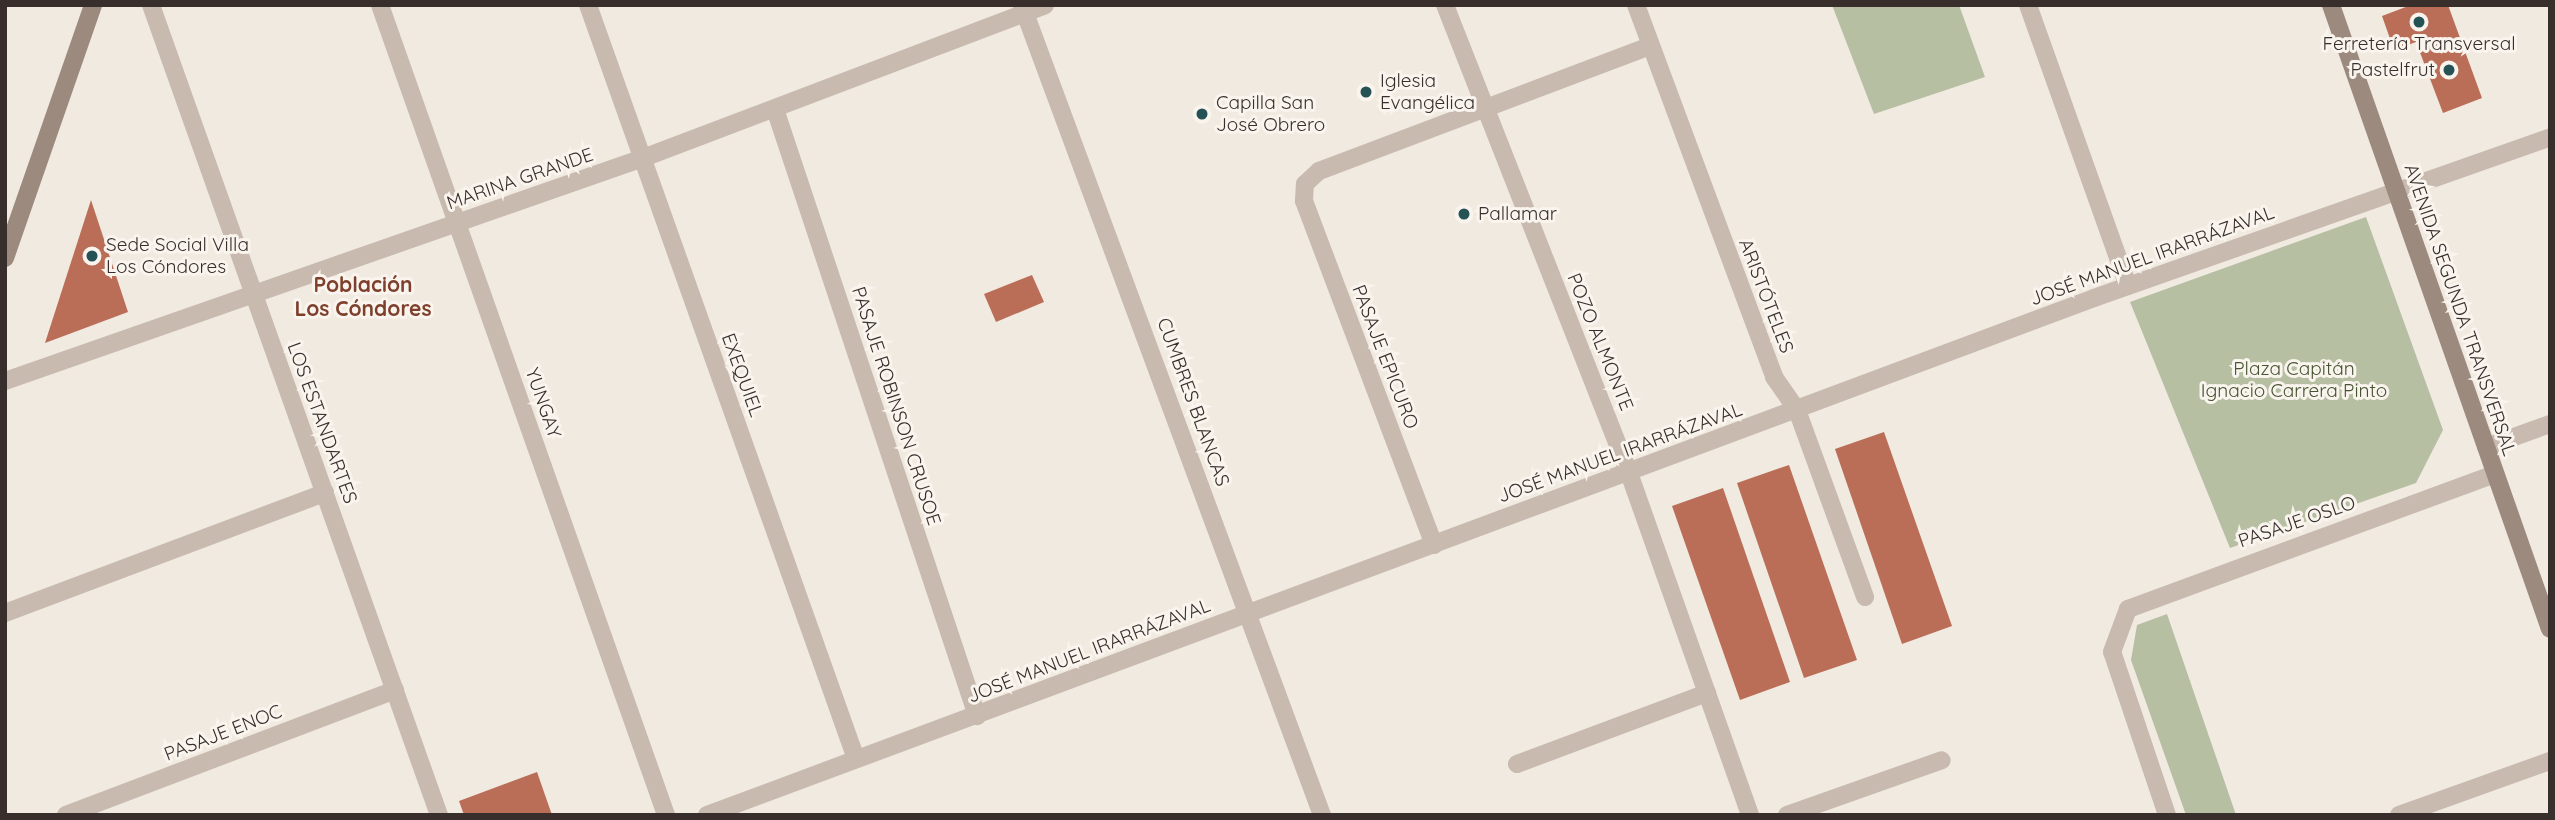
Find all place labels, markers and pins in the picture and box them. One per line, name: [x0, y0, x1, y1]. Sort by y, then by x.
marker: Ferretería Transversal: [2411, 14, 2427, 30]
place label: Ferretería Transversal: [2322, 33, 2516, 55]
place label: Pastelfrut: [2350, 59, 2435, 81]
marker: Pastelfrut: [2441, 62, 2457, 78]
place label: Iglesia Evangélica: [1380, 70, 1475, 114]
marker: Iglesia Evangélica: [1358, 84, 1374, 100]
place label: Capilla San José Obrero: [1216, 92, 1325, 136]
marker: Capilla San José Obrero: [1194, 106, 1210, 122]
place label: Pallamar: [1478, 203, 1557, 225]
marker: Pallamar: [1456, 206, 1472, 222]
place label: Sede Social Villa Los Cóndores: [106, 234, 249, 278]
marker: Sede Social Villa Los Cóndores: [84, 248, 100, 264]

